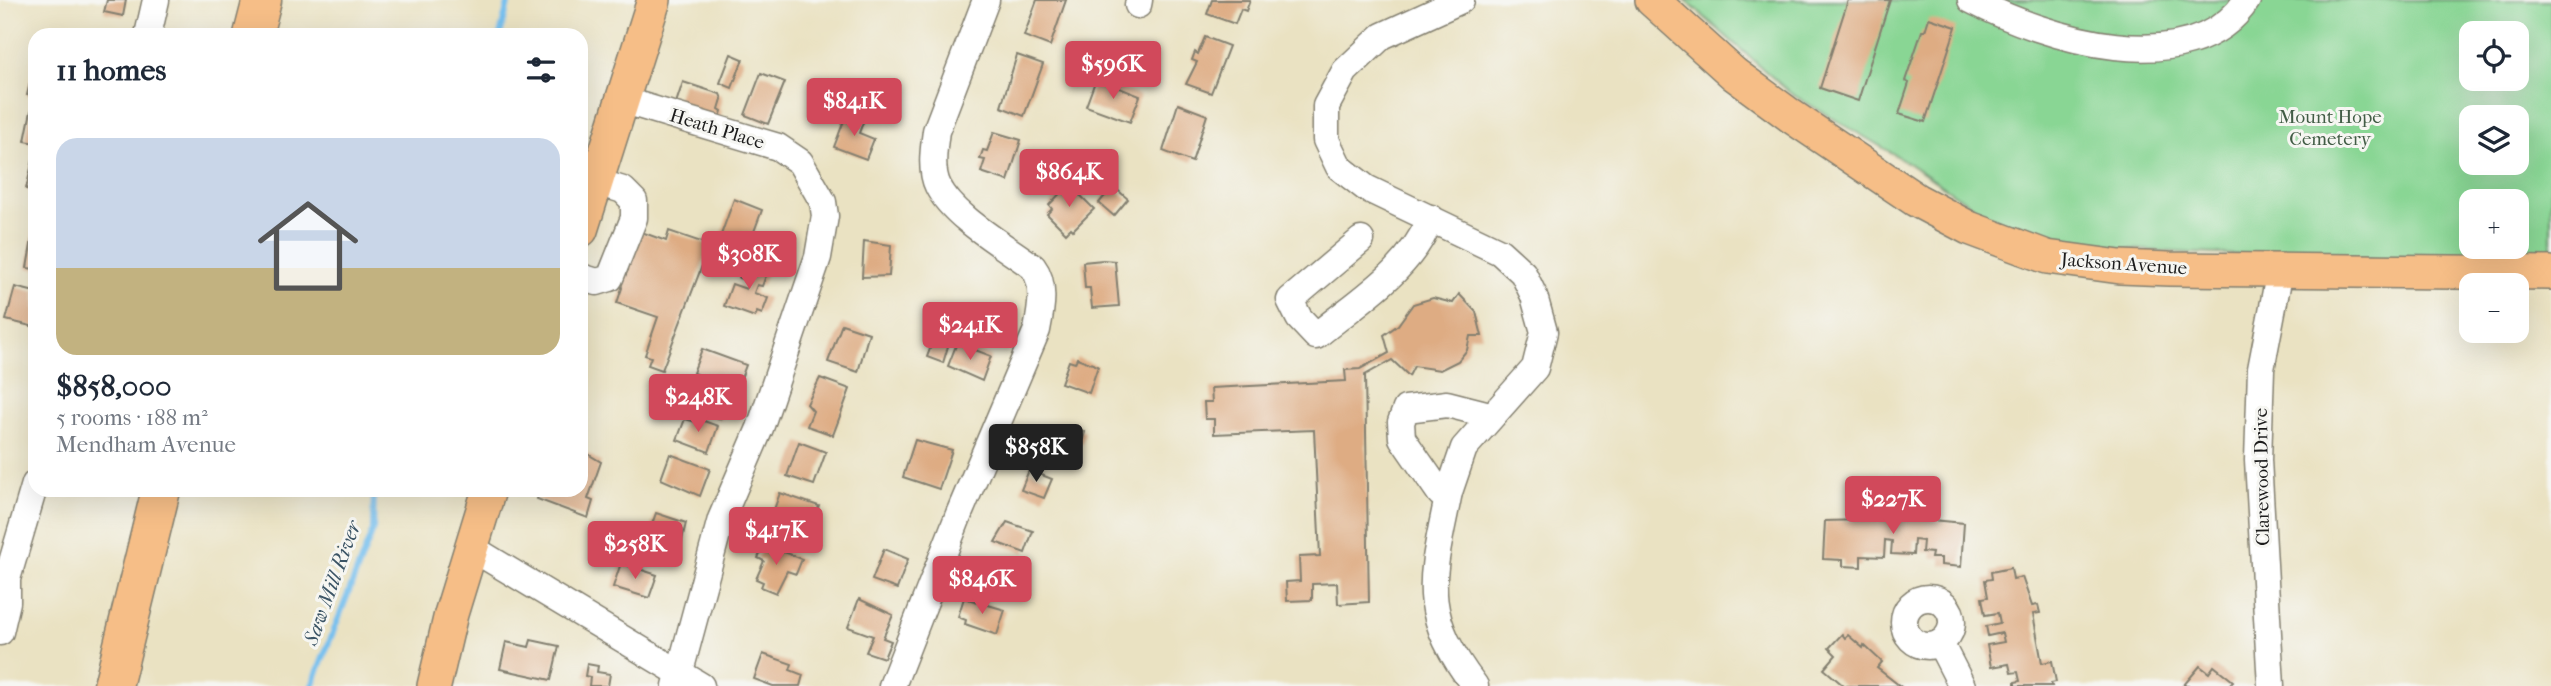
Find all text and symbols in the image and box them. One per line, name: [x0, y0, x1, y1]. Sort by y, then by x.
map controls: [2459, 21, 2529, 343]
button: locate: [2459, 21, 2529, 91]
pin: $596K: [1064, 42, 1162, 101]
text: $596K: [1081, 50, 1145, 77]
icon: filters: [522, 51, 560, 89]
text: 11 homes: [56, 53, 166, 88]
pin: $841K: [805, 78, 903, 138]
text: $841K: [823, 87, 885, 114]
street label: Heath Place: [667, 104, 767, 154]
button: layers: [2459, 105, 2529, 175]
park label: Mount Hope Cemetery: [2278, 106, 2382, 150]
pin: $864K: [1020, 150, 1118, 209]
text: $864K: [1036, 158, 1102, 185]
icon: home: [245, 183, 371, 309]
button: +: [2459, 189, 2529, 259]
pin: $308K: [700, 232, 798, 291]
text: $308K: [717, 240, 781, 267]
street label: Jackson Avenue: [2058, 248, 2188, 279]
button: −: [2459, 273, 2529, 343]
pin: $241K: [921, 302, 1019, 362]
text: $241K: [939, 311, 1002, 338]
text: $858,000: [56, 369, 172, 404]
pin: $248K: [649, 374, 747, 434]
text: $248K: [665, 383, 731, 410]
text: 5 rooms · 188 m²: [56, 404, 208, 431]
street label: Clarewood Drive: [2250, 408, 2274, 546]
pin: $858K: [987, 424, 1085, 484]
text: Mendham Avenue: [56, 431, 236, 458]
text: $858K: [1005, 433, 1067, 460]
pin: $227K: [1844, 476, 1942, 536]
text: $227K: [1861, 485, 1925, 512]
pin: $417K: [727, 508, 825, 567]
water label: Saw Mill River: [298, 516, 366, 649]
text: $417K: [745, 516, 807, 543]
pin: $258K: [586, 522, 684, 581]
text: $258K: [604, 530, 666, 557]
pin: $846K: [933, 556, 1031, 616]
text: $846K: [949, 565, 1015, 592]

